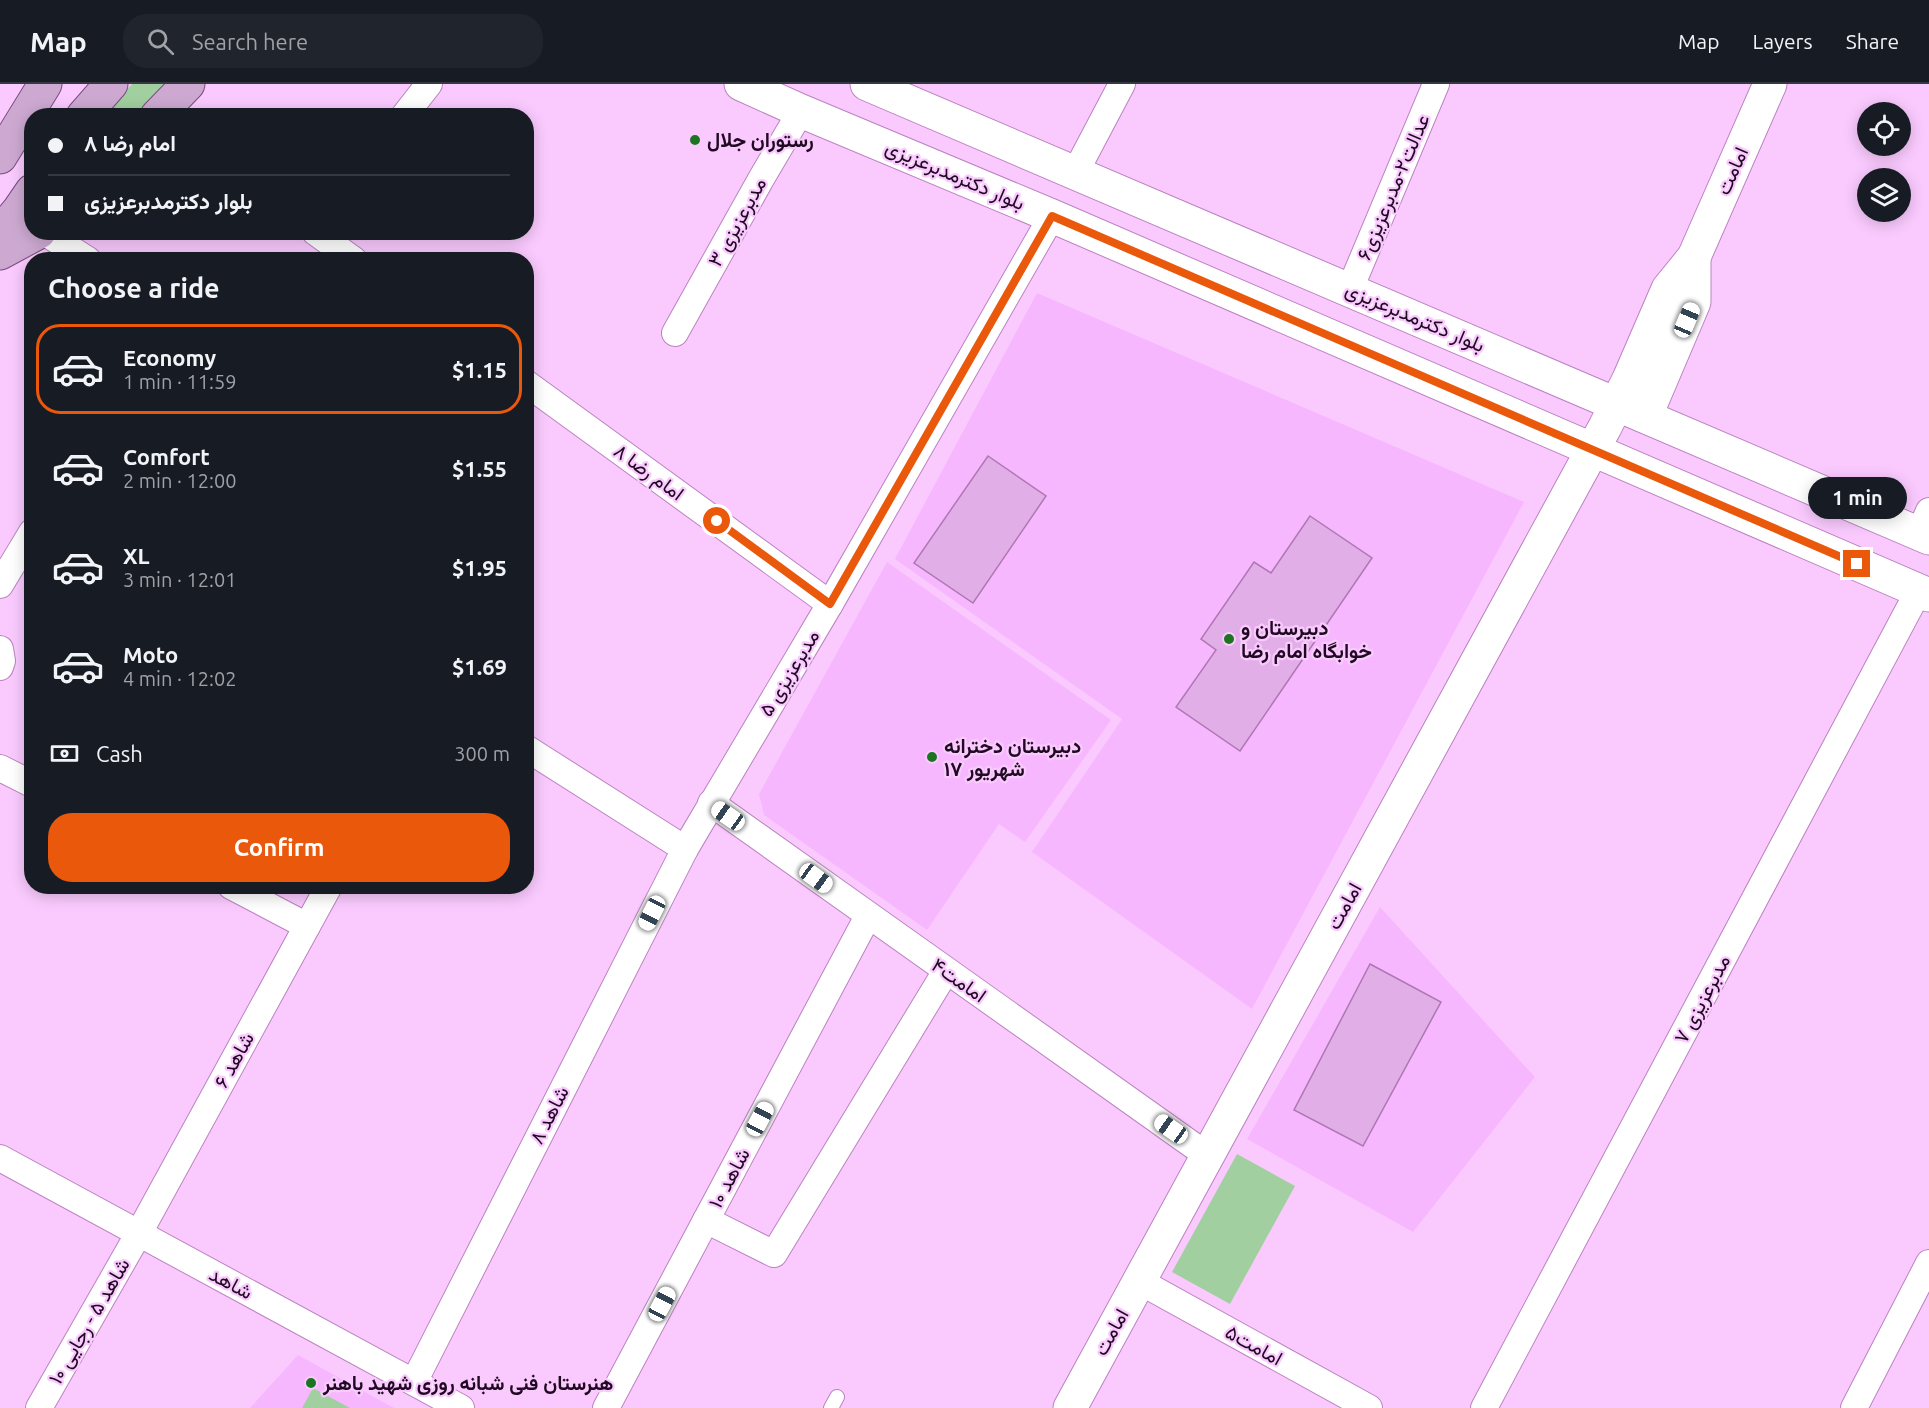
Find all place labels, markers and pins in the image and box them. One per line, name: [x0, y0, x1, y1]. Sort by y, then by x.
place label: رستوران جلال: [707, 128, 814, 153]
marker: رستوران جلال: [688, 133, 702, 147]
place label: دبیرستان و خوابگاه امام رضا: [1241, 616, 1372, 664]
marker: دبیرستان و خوابگاه امام رضا: [1222, 632, 1236, 646]
place label: دبیرستان دخترانه ۱۷ شهریور: [944, 734, 1081, 782]
marker: دبیرستان دخترانه ۱۷ شهریور: [925, 750, 939, 764]
place label: هنرستان فنی شبانه‌ روزی شهید باهنر: [322, 1371, 613, 1396]
marker: هنرستان فنی شبانه‌ روزی شهید باهنر: [304, 1376, 318, 1390]

